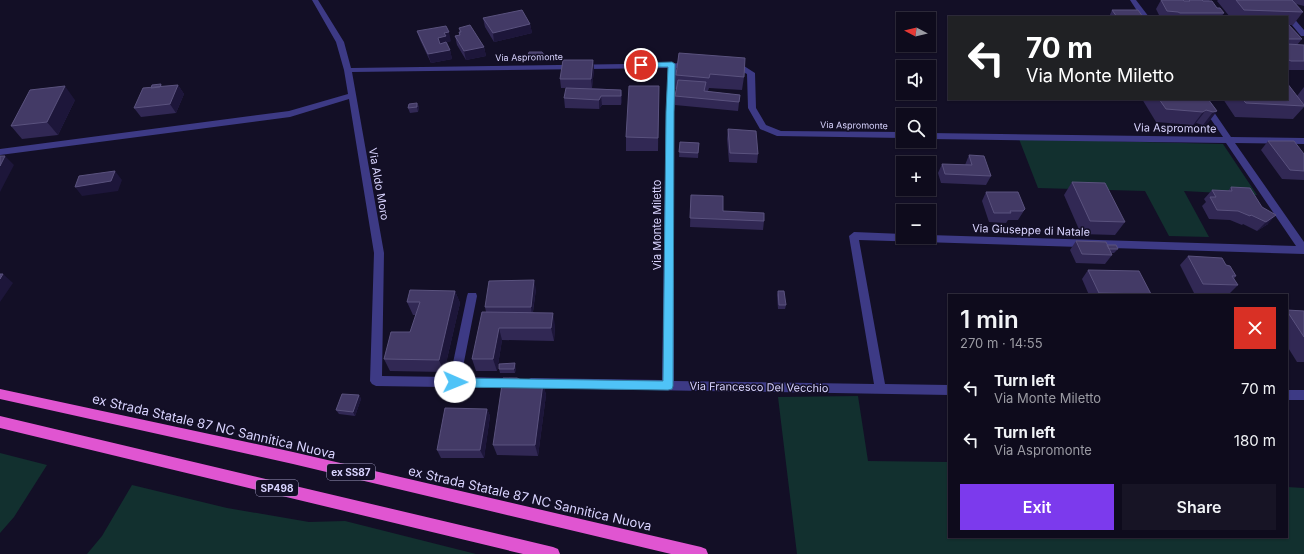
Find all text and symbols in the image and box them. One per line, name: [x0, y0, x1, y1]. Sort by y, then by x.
north arrow: [896, 12, 936, 52]
map controls: [896, 12, 936, 244]
text: 70 m: [1026, 31, 1093, 65]
icon: left: [960, 32, 1012, 84]
pin: [624, 48, 658, 82]
street label: Via Aspromonte: [495, 51, 563, 63]
icon: arrive: [630, 54, 652, 76]
button: sound: [896, 60, 936, 100]
text: Via Monte Miletto: [1026, 65, 1174, 86]
button: search: [896, 108, 936, 148]
street label: Via Aspromonte: [820, 119, 888, 131]
street label: Via Aspromonte: [1133, 120, 1217, 136]
street label: Via Aldo Moro: [366, 147, 392, 222]
button: +: [896, 156, 936, 196]
street label: Via Monte Miletto: [650, 179, 664, 270]
button: −: [896, 204, 936, 244]
street label: Via Giuseppe di Natale: [972, 221, 1090, 239]
text: 1 min: [960, 305, 1019, 334]
button: close: [1234, 307, 1276, 349]
text: 270 m · 14:55: [960, 335, 1043, 351]
position arrow: [434, 361, 476, 403]
text: Turn left: [994, 371, 1055, 390]
icon: left: [960, 377, 982, 399]
street label: Via Francesco Del Vecchio: [689, 379, 829, 395]
text: 70 m: [1241, 379, 1276, 398]
street label: ex Strada Statale 87 NC Sannitica Nuova: [91, 390, 337, 462]
text: Via Monte Miletto: [994, 390, 1101, 406]
text: Turn left: [994, 423, 1055, 442]
icon: left: [960, 429, 982, 451]
text: 180 m: [1234, 431, 1276, 450]
text: Via Aspromonte: [994, 442, 1092, 458]
street label: ex Strada Statale 87 NC Sannitica Nuova: [407, 462, 653, 534]
road number: ex SS87: [327, 464, 375, 480]
road number: SP498: [256, 480, 298, 496]
button: Exit: [960, 484, 1114, 530]
button: Share: [1122, 484, 1276, 530]

